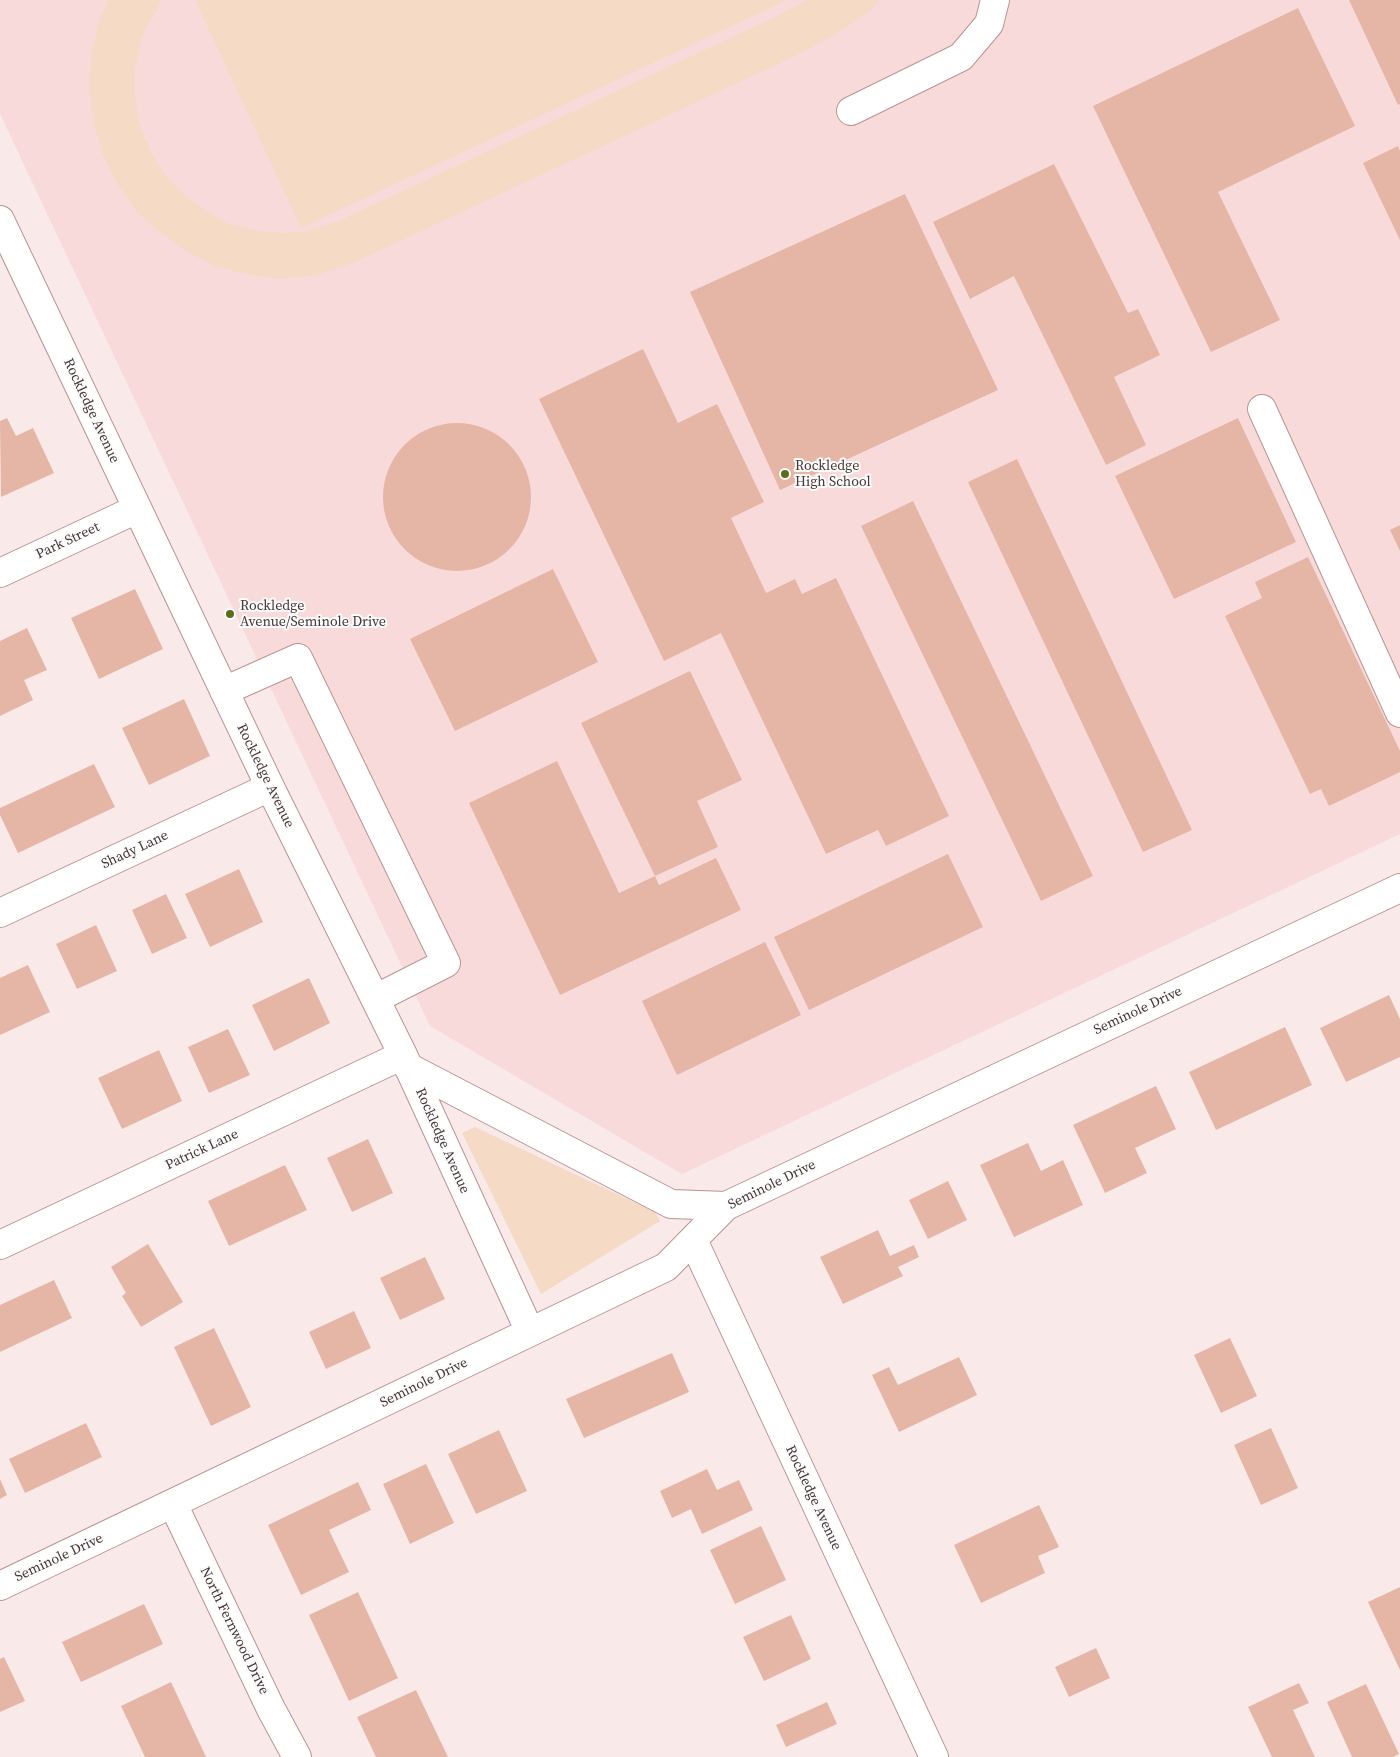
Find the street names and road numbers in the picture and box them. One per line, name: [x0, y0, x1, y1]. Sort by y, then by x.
street label: Rockledge Avenue: [59, 356, 123, 466]
street label: Park Street: [34, 519, 102, 563]
street label: Rockledge Avenue: [233, 721, 297, 831]
street label: Shady Lane: [99, 827, 171, 873]
street label: Seminole Drive: [1091, 983, 1185, 1039]
street label: Rockledge Avenue: [411, 1086, 473, 1196]
street label: Patrick Lane: [163, 1126, 241, 1174]
street label: Seminole Drive: [725, 1157, 819, 1213]
street label: Seminole Drive: [377, 1355, 471, 1411]
street label: Rockledge Avenue: [781, 1443, 845, 1553]
street label: Seminole Drive: [12, 1530, 106, 1586]
street label: North Fernwood Drive: [196, 1565, 272, 1697]

